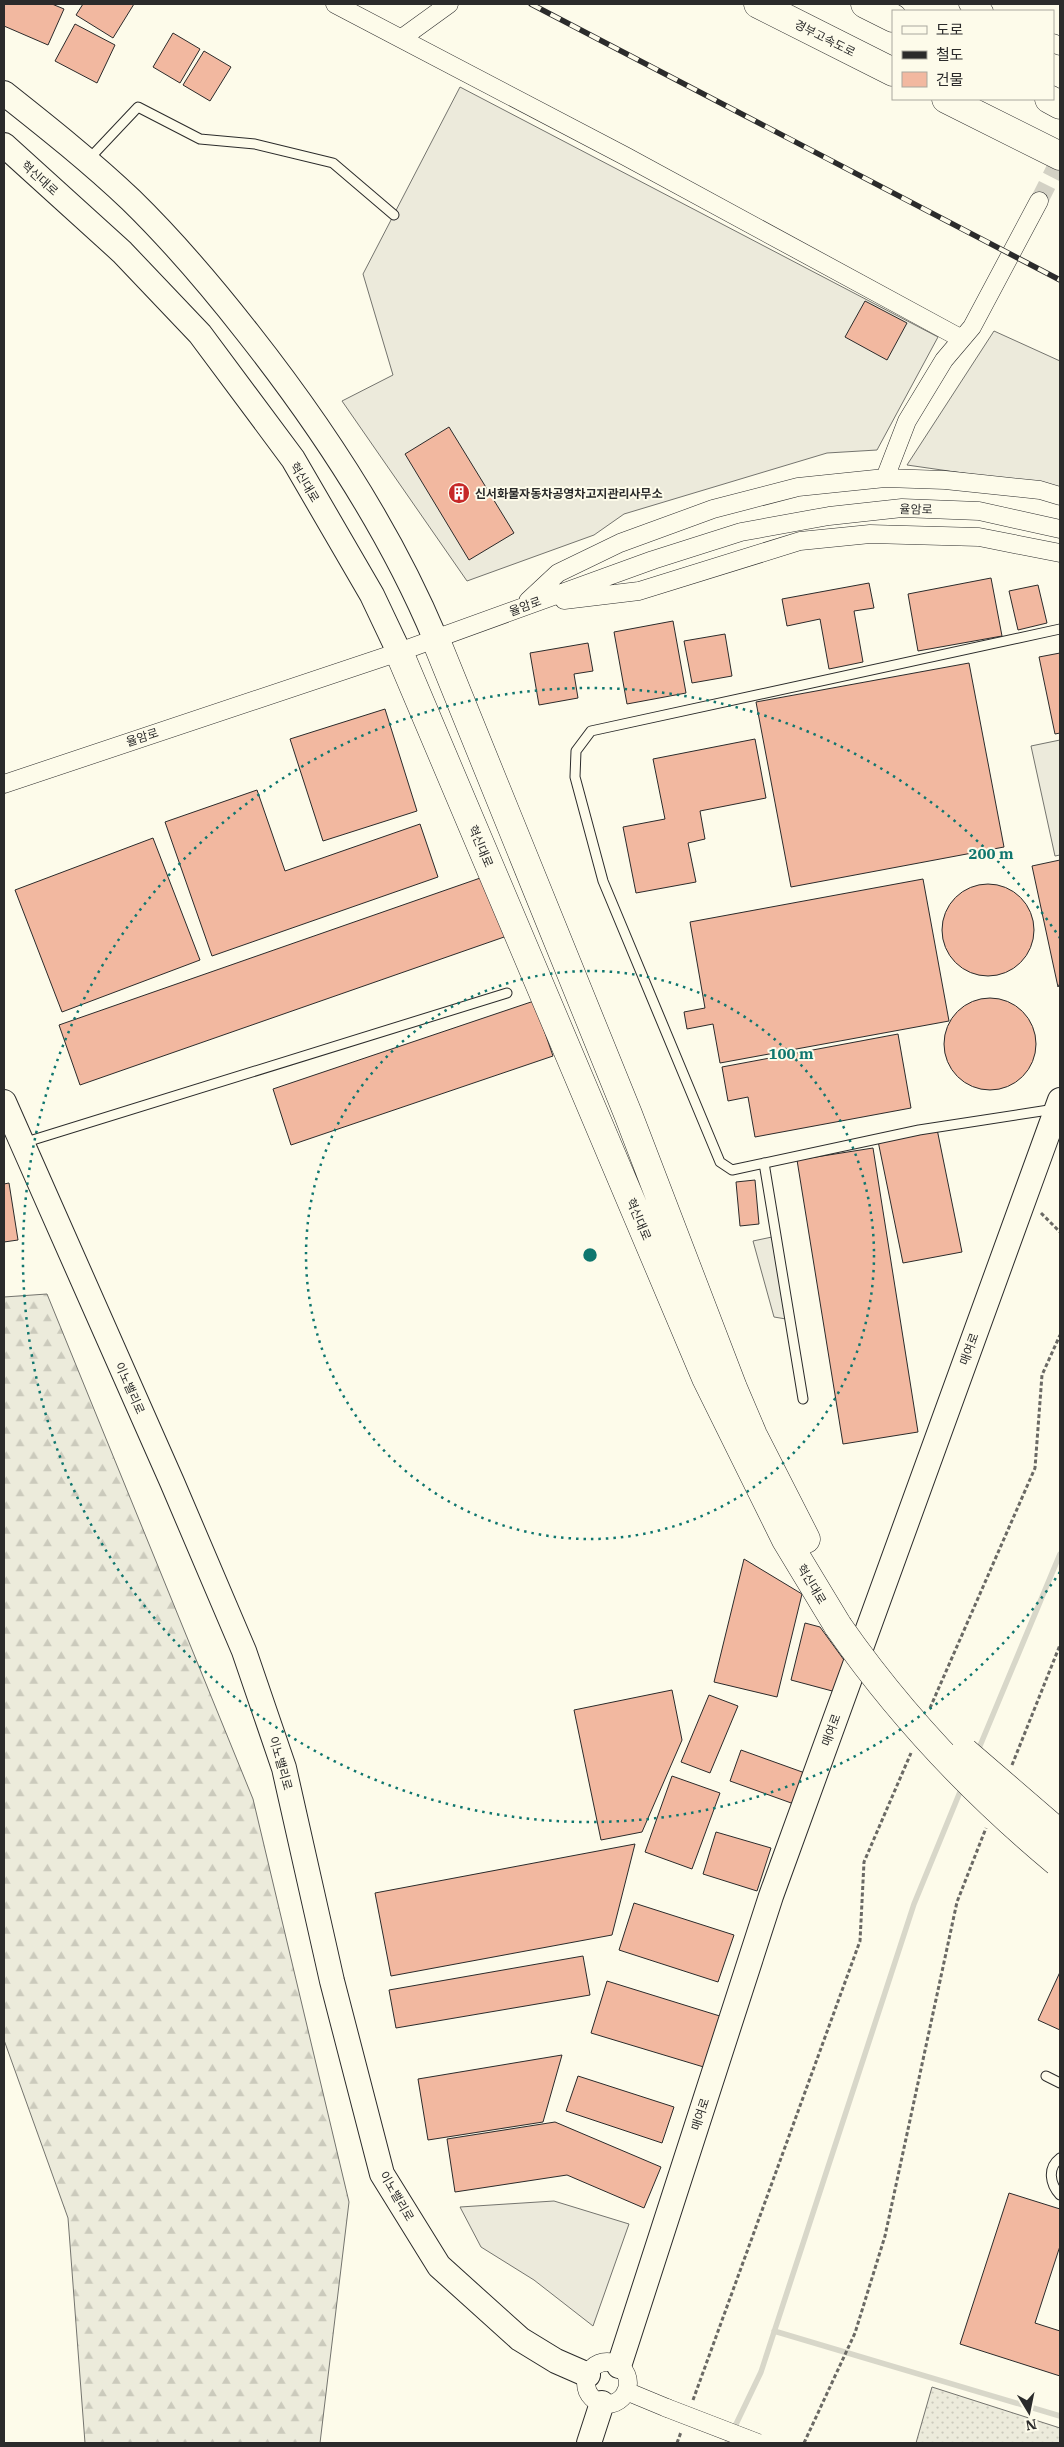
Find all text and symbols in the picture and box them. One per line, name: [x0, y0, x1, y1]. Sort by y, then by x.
legend: [892, 10, 1054, 100]
street label: 경부고속도로: [792, 16, 858, 60]
text: 도로: [936, 20, 964, 39]
text: 철도: [936, 45, 964, 64]
text: 건물: [936, 70, 964, 89]
street label: 혁신대로: [19, 158, 61, 198]
street label: 혁신대로: [287, 459, 323, 505]
building icon: 신서화물자동차공영차고지관리사무소: [447, 481, 471, 505]
place label: 신서화물자동차공영차고지관리사무소: [475, 486, 663, 501]
street label: 율암로: [899, 501, 933, 517]
street label: 율암로: [507, 593, 543, 619]
street label: 율암로: [124, 725, 160, 749]
street label: 혁신대로: [465, 823, 497, 869]
text: 200 m: [968, 844, 1014, 863]
text: 100 m: [768, 1044, 814, 1063]
street label: 혁신대로: [623, 1196, 655, 1242]
centre of rings: [581, 1246, 599, 1264]
street label: 매여로: [956, 1331, 982, 1367]
street label: 이노밸리로: [112, 1360, 148, 1416]
street label: 혁신대로: [794, 1561, 830, 1607]
street label: 매여로: [818, 1712, 844, 1748]
street label: 이노밸리로: [266, 1734, 296, 1792]
street label: 매여로: [688, 2096, 712, 2132]
street label: 이노밸리로: [377, 2168, 417, 2224]
north arrow: [1004, 2387, 1054, 2437]
text: N: [1024, 2415, 1038, 2435]

